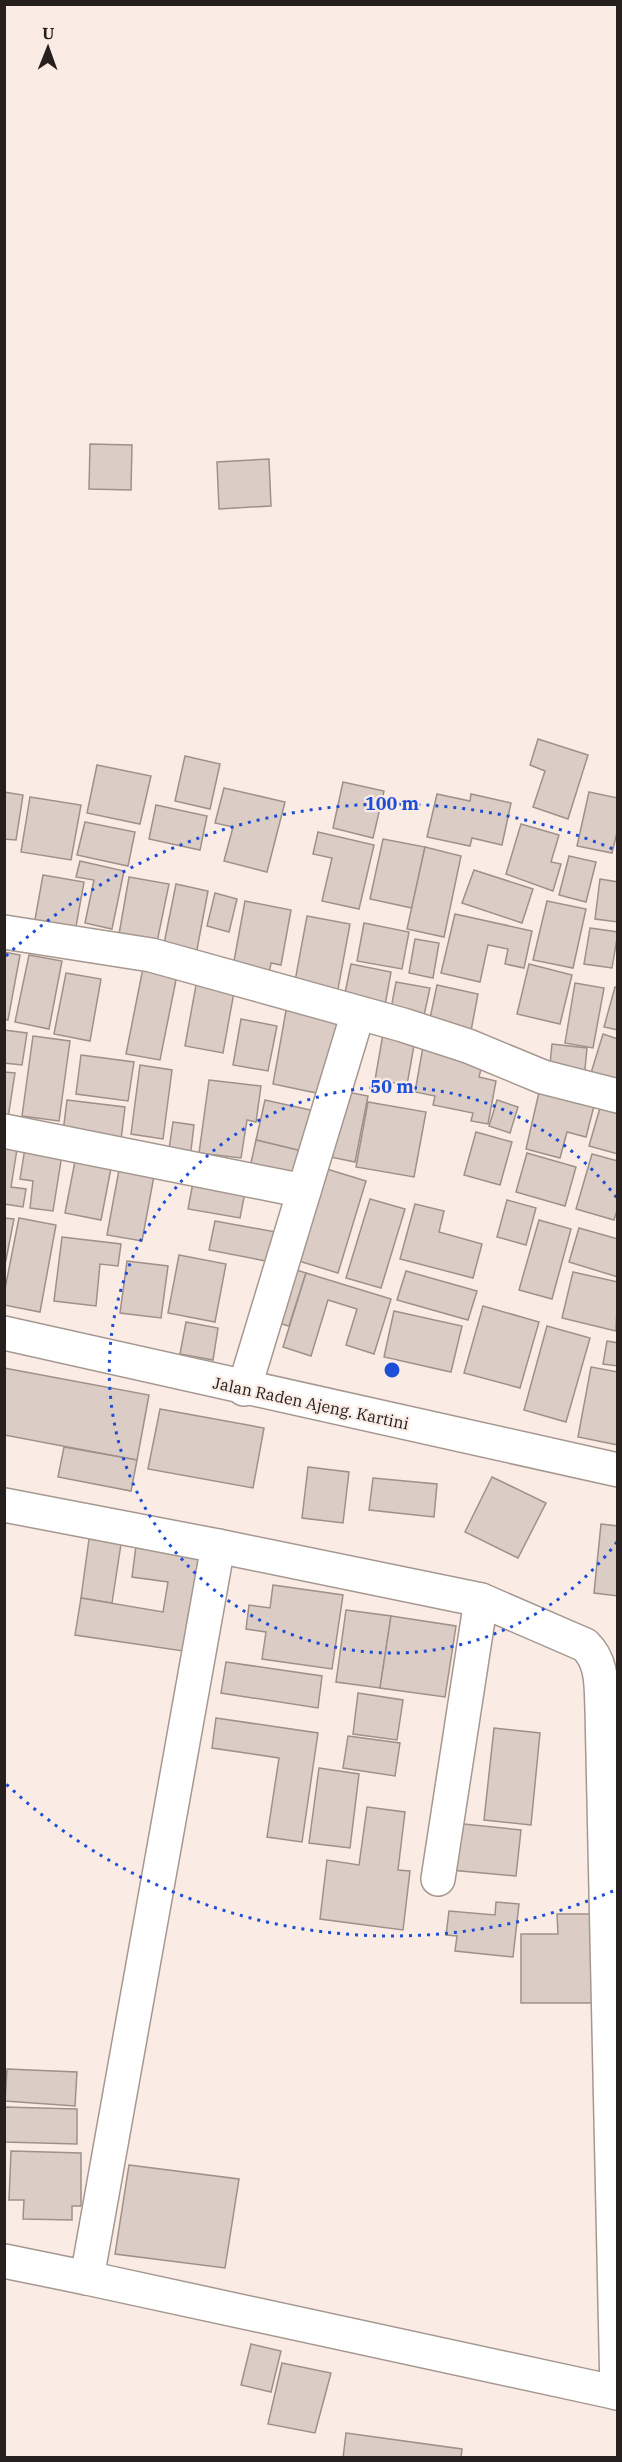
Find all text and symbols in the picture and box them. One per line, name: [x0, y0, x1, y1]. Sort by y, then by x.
north arrow: [18, 18, 78, 78]
text: U: [42, 23, 55, 43]
text: 100 m: [365, 792, 420, 815]
text: 50 m: [370, 1075, 414, 1098]
centre of rings: [382, 1360, 402, 1380]
street label: Jalan Raden Ajeng. Kartini: [211, 1372, 411, 1434]

